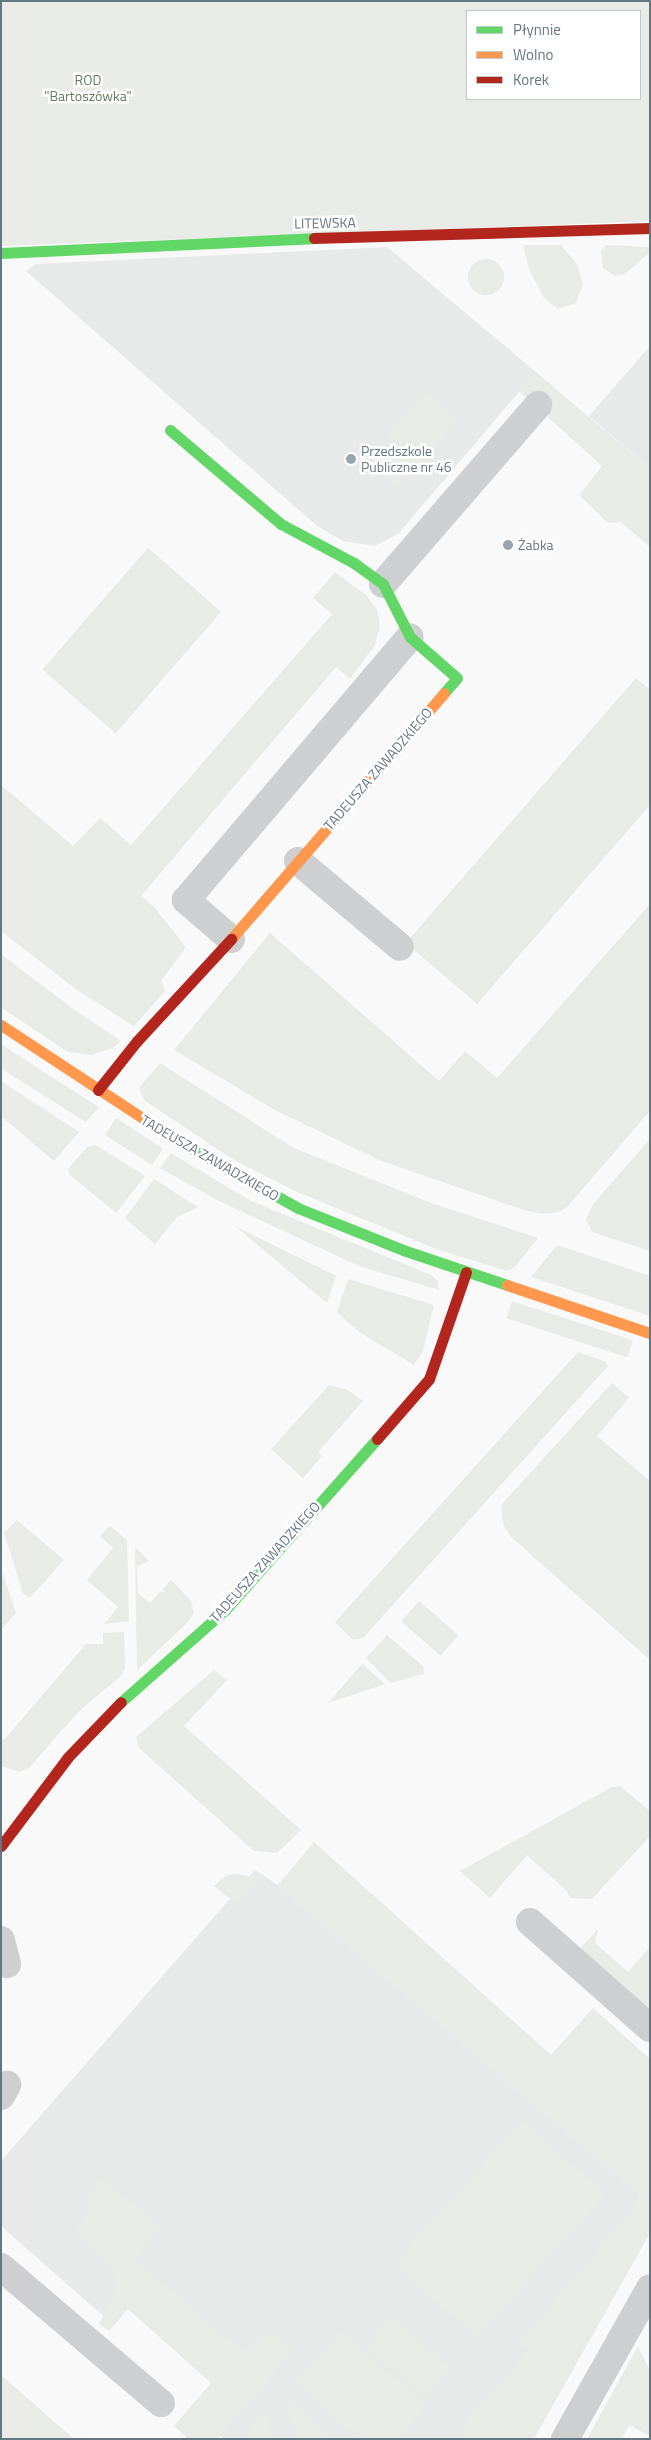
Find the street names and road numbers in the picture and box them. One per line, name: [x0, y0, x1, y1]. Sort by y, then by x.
street label: LITEWSKA: [294, 214, 356, 232]
street label: TADEUSZA ZAWADZKIEGO: [320, 704, 436, 834]
street label: TADEUSZA ZAWADZKIEGO: [138, 1112, 282, 1204]
street label: TADEUSZA ZAWADZKIEGO: [206, 1498, 324, 1626]

